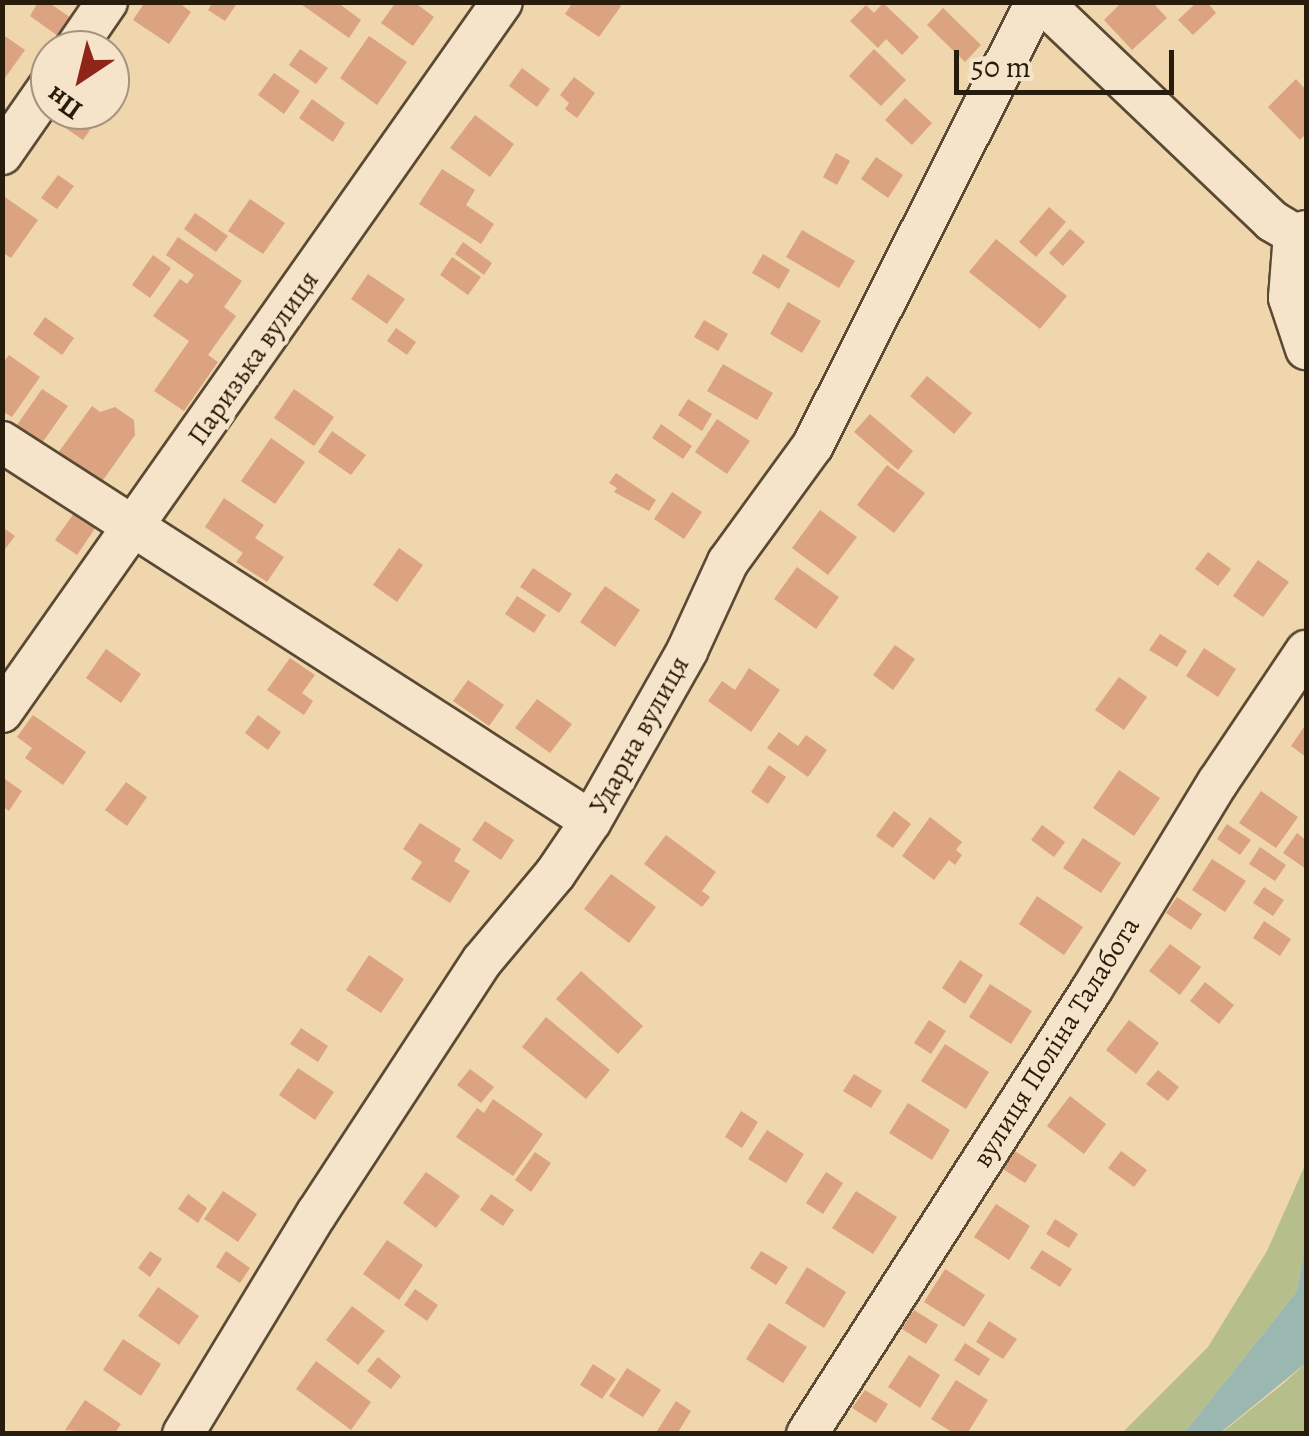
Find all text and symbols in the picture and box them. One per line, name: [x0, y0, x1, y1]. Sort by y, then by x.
north arrow: [30, 30, 130, 130]
scale bar: [959, 30, 1179, 92]
text: 50 m: [971, 47, 1031, 87]
text: Пн: [38, 77, 90, 129]
street label: Паризька вулиця: [180, 264, 326, 452]
street label: Ударна вулиця: [582, 650, 696, 820]
street label: вулиця Поліна Талабота: [965, 911, 1147, 1173]

